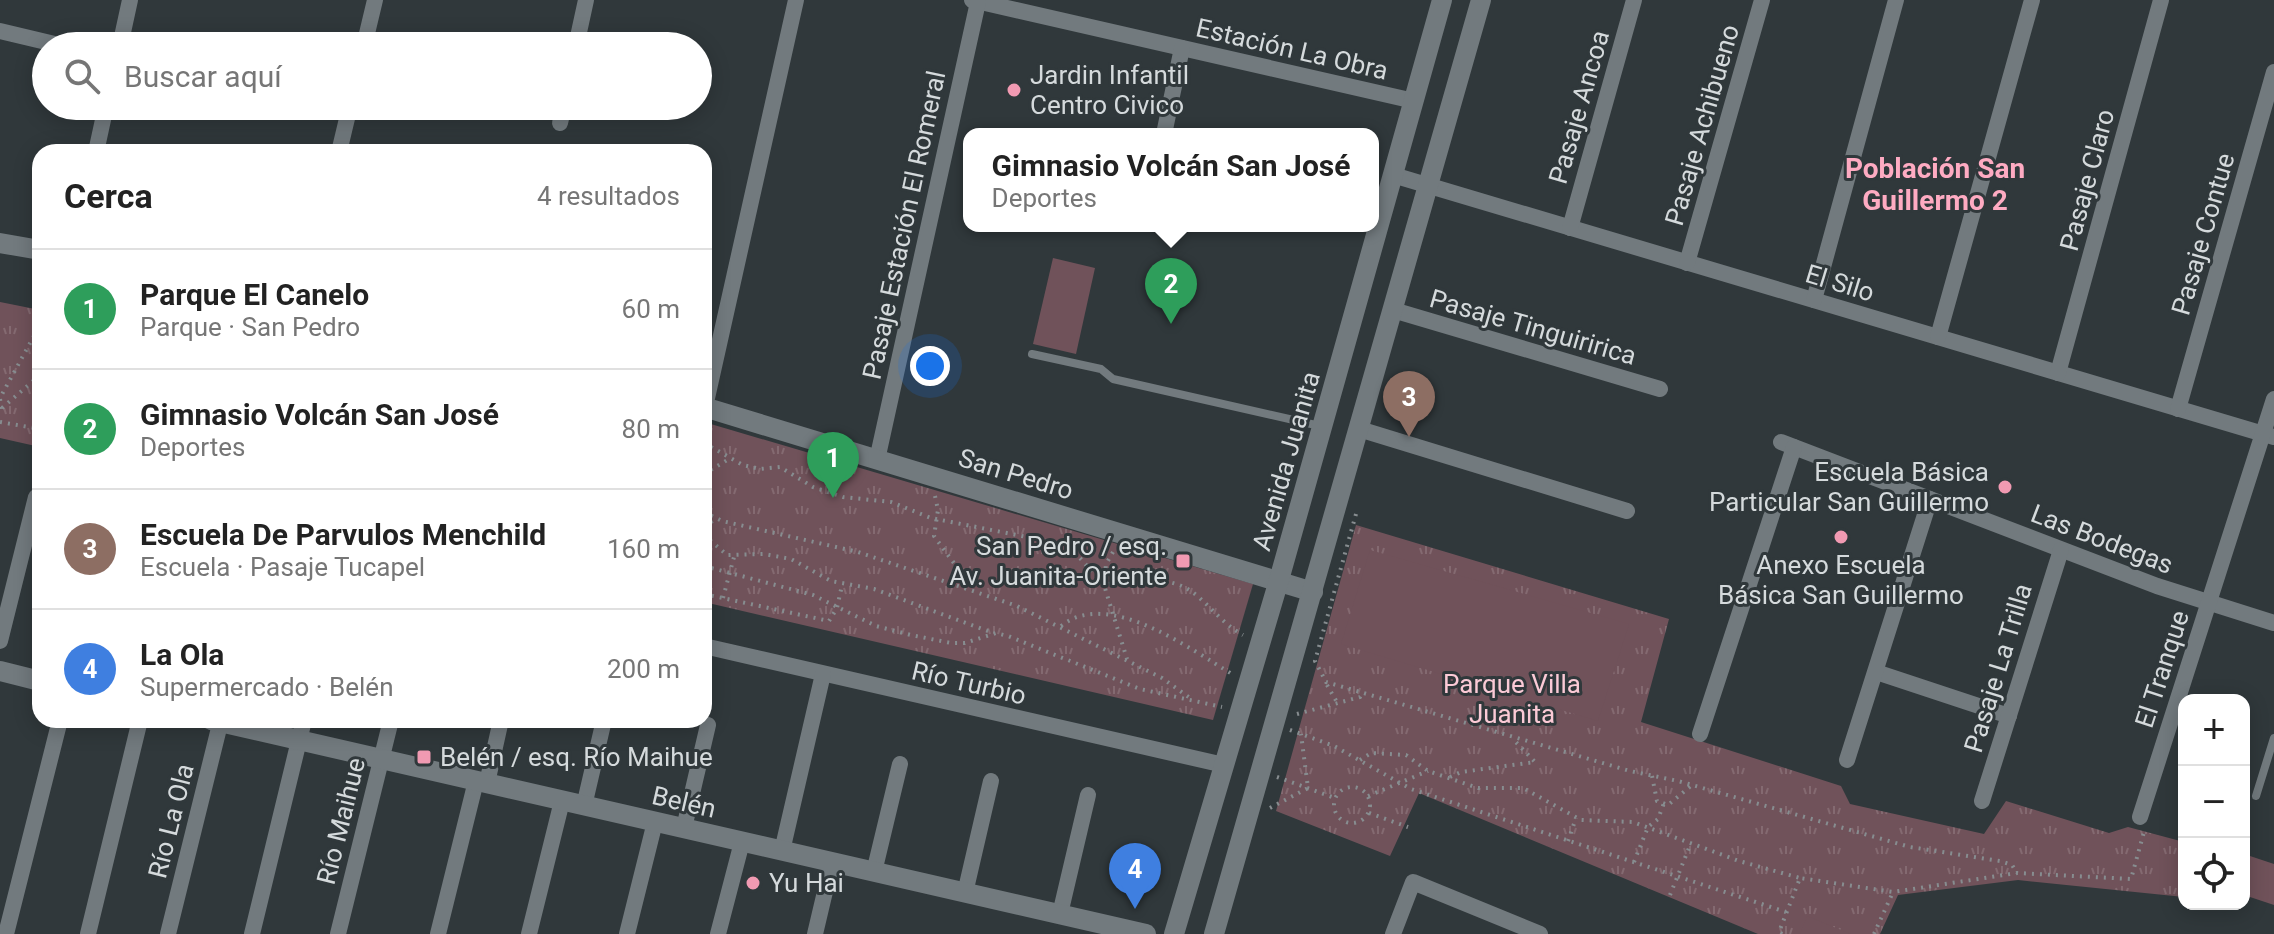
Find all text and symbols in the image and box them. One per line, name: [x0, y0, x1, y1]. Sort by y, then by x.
street label: Estación La Obra: [1193, 12, 1391, 86]
street label: Pasaje Achibueno: [1659, 21, 1745, 229]
street label: Pasaje Ancoa: [1543, 27, 1615, 187]
search box: [32, 32, 712, 120]
icon: search: [60, 54, 104, 98]
text: Buscar aquí: [124, 59, 282, 94]
place label: Jardin Infantil Centro Civico: [1030, 60, 1189, 120]
street label: Pasaje Estación El Romeral: [857, 68, 951, 382]
marker: Jardin Infantil Centro Civico: [1005, 81, 1023, 99]
street label: Pasaje Claro: [2054, 106, 2120, 254]
popup: [963, 128, 1379, 232]
text: Gimnasio Volcán San José: [992, 148, 1350, 183]
street label: Pasaje Contue: [2166, 150, 2240, 318]
district label: Población San Guillermo 2: [1845, 152, 2025, 217]
text: Cerca: [64, 176, 153, 216]
text: 4 resultados: [537, 181, 680, 211]
text: Deportes: [992, 183, 1097, 213]
pin: 2: [1145, 258, 1197, 324]
street label: El Silo: [1802, 258, 1878, 308]
text: Parque El Canelo: [140, 277, 369, 312]
street label: Pasaje Tinguiririca: [1426, 283, 1640, 371]
text: 1: [83, 294, 97, 324]
text: 60 m: [622, 294, 680, 324]
text: Parque · San Pedro: [140, 312, 360, 342]
your location: [910, 346, 950, 386]
street label: Avenida Juanita: [1246, 368, 1326, 554]
pin: 3: [1383, 371, 1435, 437]
text: Gimnasio Volcán San José: [140, 397, 499, 432]
text: 2: [83, 414, 97, 444]
text: 80 m: [622, 414, 680, 444]
text: Deportes: [140, 432, 245, 462]
pin: 1: [807, 432, 859, 498]
street label: San Pedro: [955, 442, 1077, 506]
place label: Escuela Básica Particular San Guillermo: [1709, 457, 1989, 517]
marker: Escuela Básica Particular San Guillermo: [1996, 478, 2014, 496]
street label: Las Bodegas: [2027, 498, 2177, 580]
text: Escuela De Parvulos Menchild: [140, 517, 546, 552]
marker: Anexo Escuela Básica San Guillermo: [1832, 528, 1850, 546]
place label: San Pedro / esq. Av. Juanita-Oriente: [949, 531, 1167, 591]
text: 3: [83, 534, 97, 564]
text: 160 m: [607, 534, 680, 564]
place label: Anexo Escuela Básica San Guillermo: [1718, 550, 1964, 610]
text: Escuela · Pasaje Tucapel: [140, 552, 425, 582]
marker: San Pedro / esq. Av. Juanita-Oriente: [1174, 552, 1192, 570]
street label: Pasaje La Trilla: [1958, 580, 2038, 756]
street label: El Tranque: [2129, 607, 2195, 731]
text: La Ola: [140, 637, 224, 672]
text: 4: [83, 654, 97, 684]
text: 200 m: [607, 654, 680, 684]
street label: Río Turbio: [909, 655, 1029, 711]
park label: Parque Villa Juanita: [1443, 669, 1581, 729]
text: Supermercado · Belén: [140, 672, 394, 702]
map controls: [2178, 694, 2250, 910]
button: +: [2178, 694, 2250, 766]
place label: Belén / esq. Río Maihue: [440, 742, 713, 772]
marker: Belén / esq. Río Maihue: [415, 748, 433, 766]
street label: Río Maihue: [311, 755, 371, 887]
street label: Río La Ola: [142, 761, 200, 881]
button: −: [2178, 766, 2250, 838]
street label: Belén: [649, 780, 719, 824]
button: locate: [2178, 838, 2250, 910]
pin: 4: [1109, 843, 1161, 909]
place label: Yu Hai: [769, 868, 844, 898]
marker: Yu Hai: [744, 874, 762, 892]

